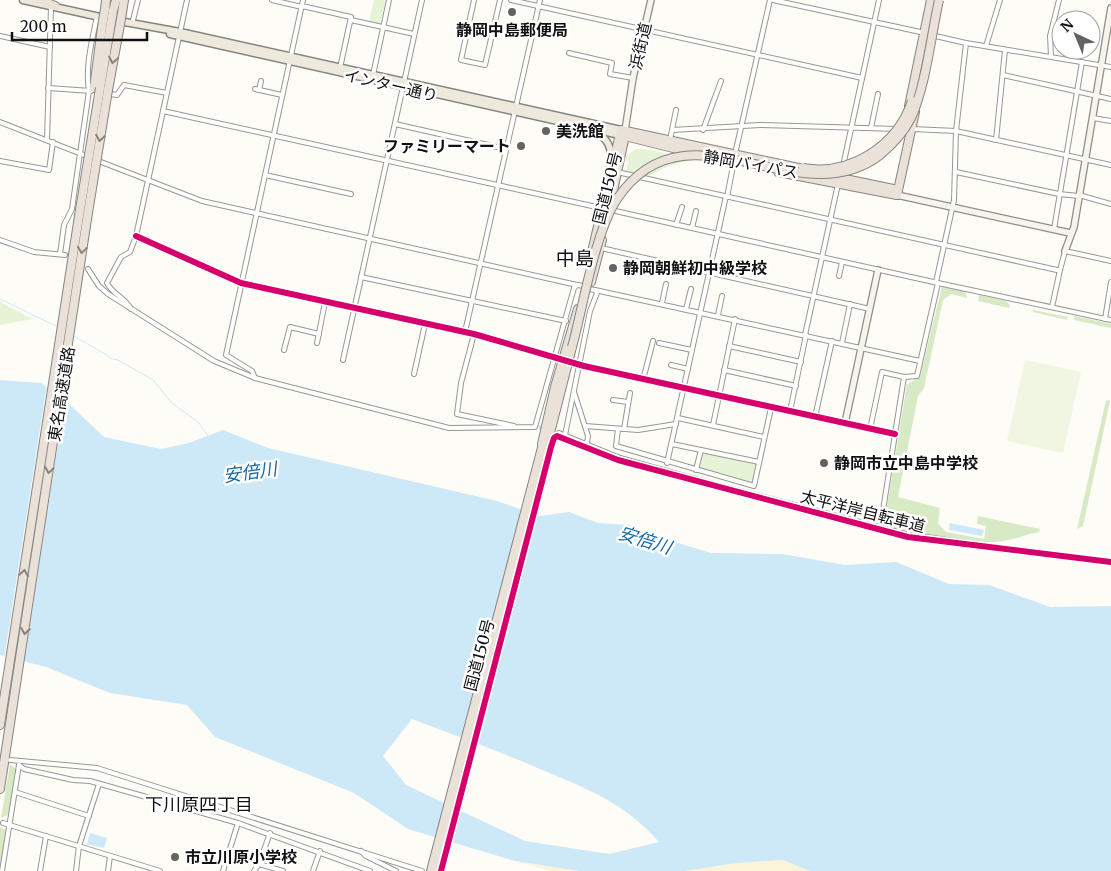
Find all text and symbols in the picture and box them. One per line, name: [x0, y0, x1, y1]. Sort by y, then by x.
marker: 静岡中島郵便局: [506, 6, 518, 18]
scale bar: [12, 10, 148, 42]
north arrow: [1051, 10, 1101, 60]
text: N: [1057, 15, 1077, 36]
text: 200 m: [20, 17, 67, 36]
place label: 静岡中島郵便局: [456, 20, 568, 40]
street label: 浜街道: [625, 20, 655, 72]
one-way arrow: [109, 56, 119, 65]
street label: インター通り: [342, 64, 440, 106]
place label: 美洗館: [556, 121, 604, 141]
marker: 美洗館: [540, 125, 552, 137]
one-way arrow: [95, 135, 106, 143]
place label: ファミリーマート: [383, 136, 511, 156]
marker: ファミリーマート: [515, 140, 527, 152]
street label: 静岡バイパス: [702, 146, 800, 182]
street label: 国道150号: [588, 150, 626, 226]
one-way arrow: [78, 245, 88, 254]
district label: 中島: [556, 246, 594, 270]
place label: 静岡朝鮮初中級学校: [623, 258, 767, 278]
marker: 静岡朝鮮初中級学校: [607, 262, 619, 274]
street label: 東名高速道路: [44, 345, 78, 443]
place label: 静岡市立中島中学校: [834, 453, 978, 473]
water label: 安倍川: [222, 457, 280, 487]
marker: 静岡市立中島中学校: [818, 457, 830, 469]
one-way arrow: [45, 466, 55, 475]
street label: 太平洋岸自転車道: [798, 486, 928, 536]
water label: 安倍川: [616, 521, 676, 559]
one-way arrow: [18, 568, 28, 577]
street label: 国道150号: [460, 617, 498, 693]
one-way arrow: [20, 627, 30, 635]
district label: 下川原四丁目: [145, 793, 253, 816]
place label: 市立川原小学校: [185, 847, 297, 867]
marker: 市立川原小学校: [169, 851, 181, 863]

